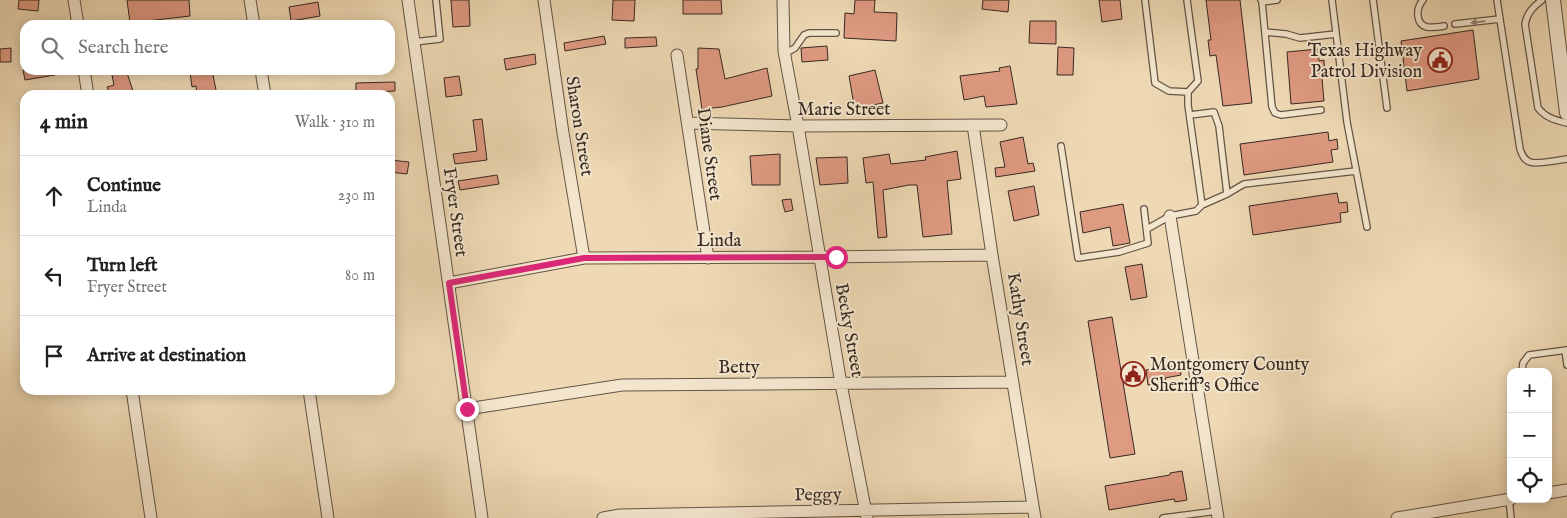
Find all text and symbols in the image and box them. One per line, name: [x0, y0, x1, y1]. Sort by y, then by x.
one-way arrow: [1469, 18, 1485, 26]
search box: [20, 20, 395, 75]
icon: search: [38, 34, 66, 62]
text: Search here: [78, 36, 169, 60]
place label: Texas Highway Patrol Division: [1308, 40, 1422, 84]
public building icon: Texas Highway Patrol Division: [1427, 47, 1453, 73]
street label: Sharon Street: [559, 75, 598, 178]
street label: Marie Street: [798, 99, 890, 122]
street label: Diane Street: [691, 106, 726, 202]
text: 4 min: [40, 109, 88, 136]
text: Walk · 310 m: [295, 113, 375, 133]
street label: Fryer Street: [437, 166, 472, 258]
text: Continue: [87, 174, 161, 198]
icon: ahead: [40, 182, 68, 210]
text: 230 m: [338, 186, 375, 206]
text: Linda: [87, 198, 127, 218]
street label: Linda: [697, 230, 742, 253]
route start: [825, 246, 848, 269]
text: Turn left: [87, 254, 158, 278]
icon: left: [40, 262, 68, 290]
text: 80 m: [345, 266, 375, 286]
street label: Kathy Street: [1001, 271, 1038, 367]
text: Fryer Street: [87, 278, 167, 298]
street label: Becky Street: [829, 281, 868, 379]
icon: arrive: [40, 342, 68, 370]
text: Arrive at destination: [87, 344, 246, 368]
place label: Montgomery County Sheriff's Office: [1150, 354, 1310, 398]
street label: Betty: [718, 357, 760, 380]
public building icon: Montgomery County Sheriff's Office: [1120, 361, 1146, 387]
map controls: [1507, 368, 1552, 503]
button: +: [1507, 368, 1552, 413]
route end: [456, 398, 479, 421]
button: −: [1507, 413, 1552, 458]
button: locate: [1507, 458, 1552, 503]
street label: Peggy: [794, 484, 842, 507]

